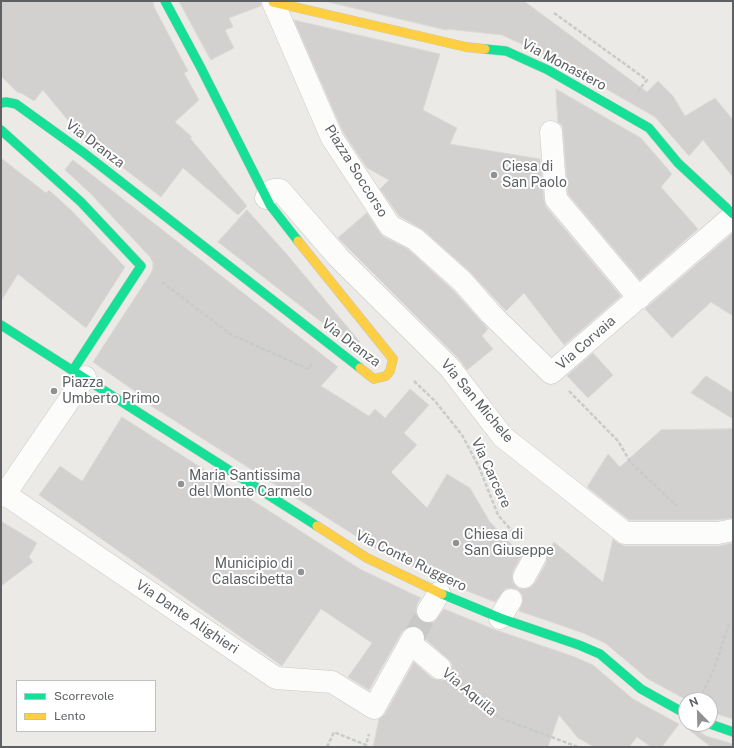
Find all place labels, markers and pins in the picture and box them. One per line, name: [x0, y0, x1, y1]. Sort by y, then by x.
place label: Ciesa di San Paolo: [502, 159, 567, 192]
marker: Ciesa di San Paolo: [489, 170, 499, 180]
place label: Piazza Umberto Primo: [62, 375, 160, 408]
marker: Piazza Umberto Primo: [49, 386, 59, 396]
place label: Maria Santissima del Monte Carmelo: [189, 468, 312, 500]
marker: Maria Santissima del Monte Carmelo: [176, 479, 186, 489]
place label: Chiesa di San Giuseppe: [464, 527, 554, 560]
marker: Chiesa di San Giuseppe: [451, 538, 461, 548]
place label: Municipio di Calascibetta: [212, 556, 293, 588]
marker: Municipio di Calascibetta: [296, 567, 306, 577]

